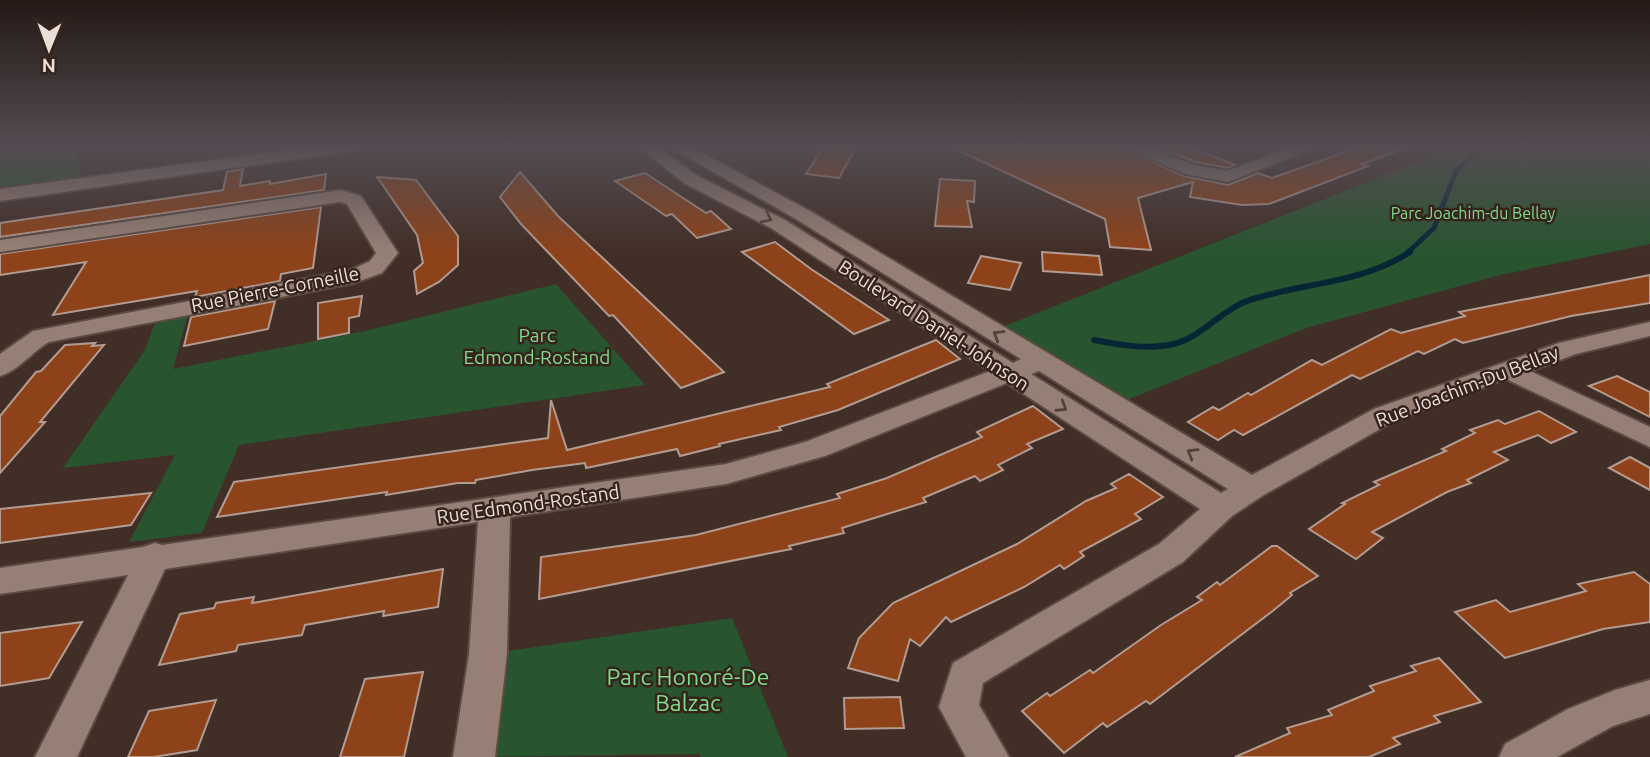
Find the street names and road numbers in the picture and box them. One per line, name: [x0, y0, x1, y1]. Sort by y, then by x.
street label: Boulevard Daniel-Johnson: [835, 255, 1033, 395]
street label: Rue Pierre-Corneille: [189, 262, 361, 316]
street label: Rue Joachim-Du Bellay: [1372, 341, 1562, 431]
street label: Rue Edmond-Rostand: [435, 480, 621, 528]

